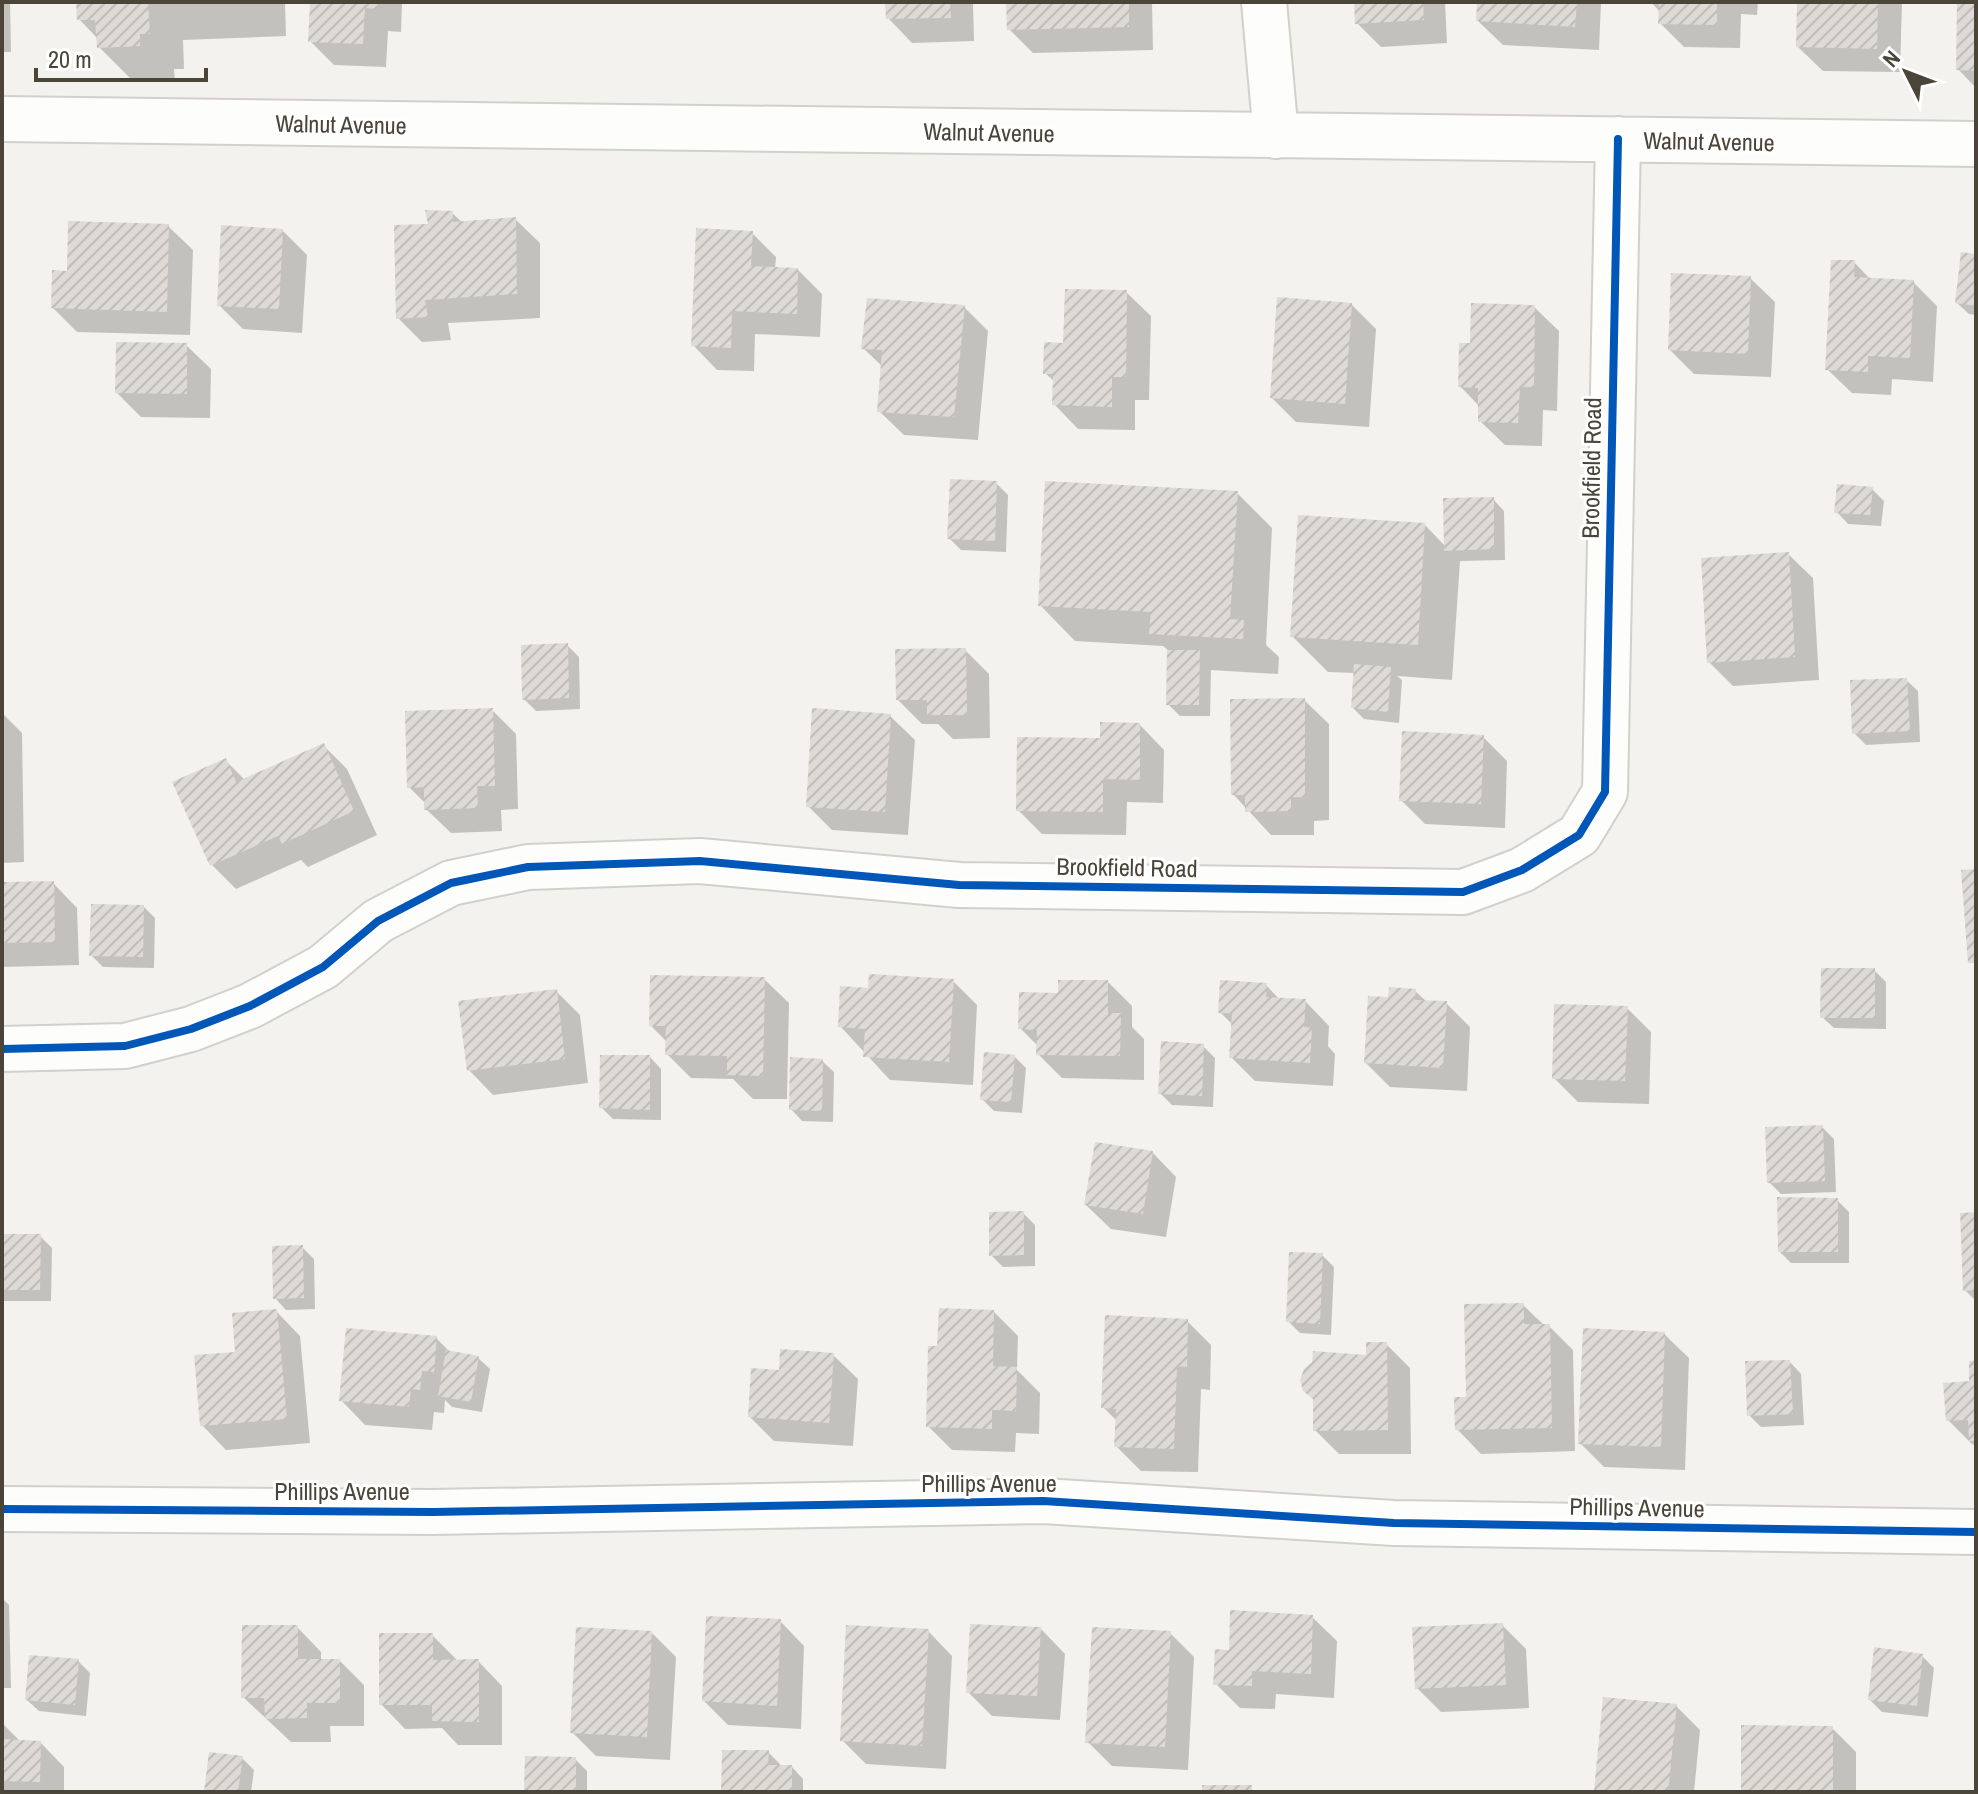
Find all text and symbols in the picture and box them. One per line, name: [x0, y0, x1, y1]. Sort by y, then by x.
scale bar: [36, 32, 206, 82]
north arrow: [1866, 32, 1946, 112]
text: 20 m: [48, 43, 92, 75]
text: N: [1876, 44, 1907, 73]
street label: Walnut Avenue: [275, 107, 407, 141]
street label: Walnut Avenue: [923, 115, 1055, 149]
street label: Walnut Avenue: [1643, 124, 1775, 158]
street label: Brookfield Road: [1574, 397, 1608, 539]
street label: Brookfield Road: [1056, 850, 1198, 884]
street label: Phillips Avenue: [921, 1467, 1057, 1499]
street label: Phillips Avenue: [274, 1475, 410, 1507]
street label: Phillips Avenue: [1569, 1490, 1705, 1524]

